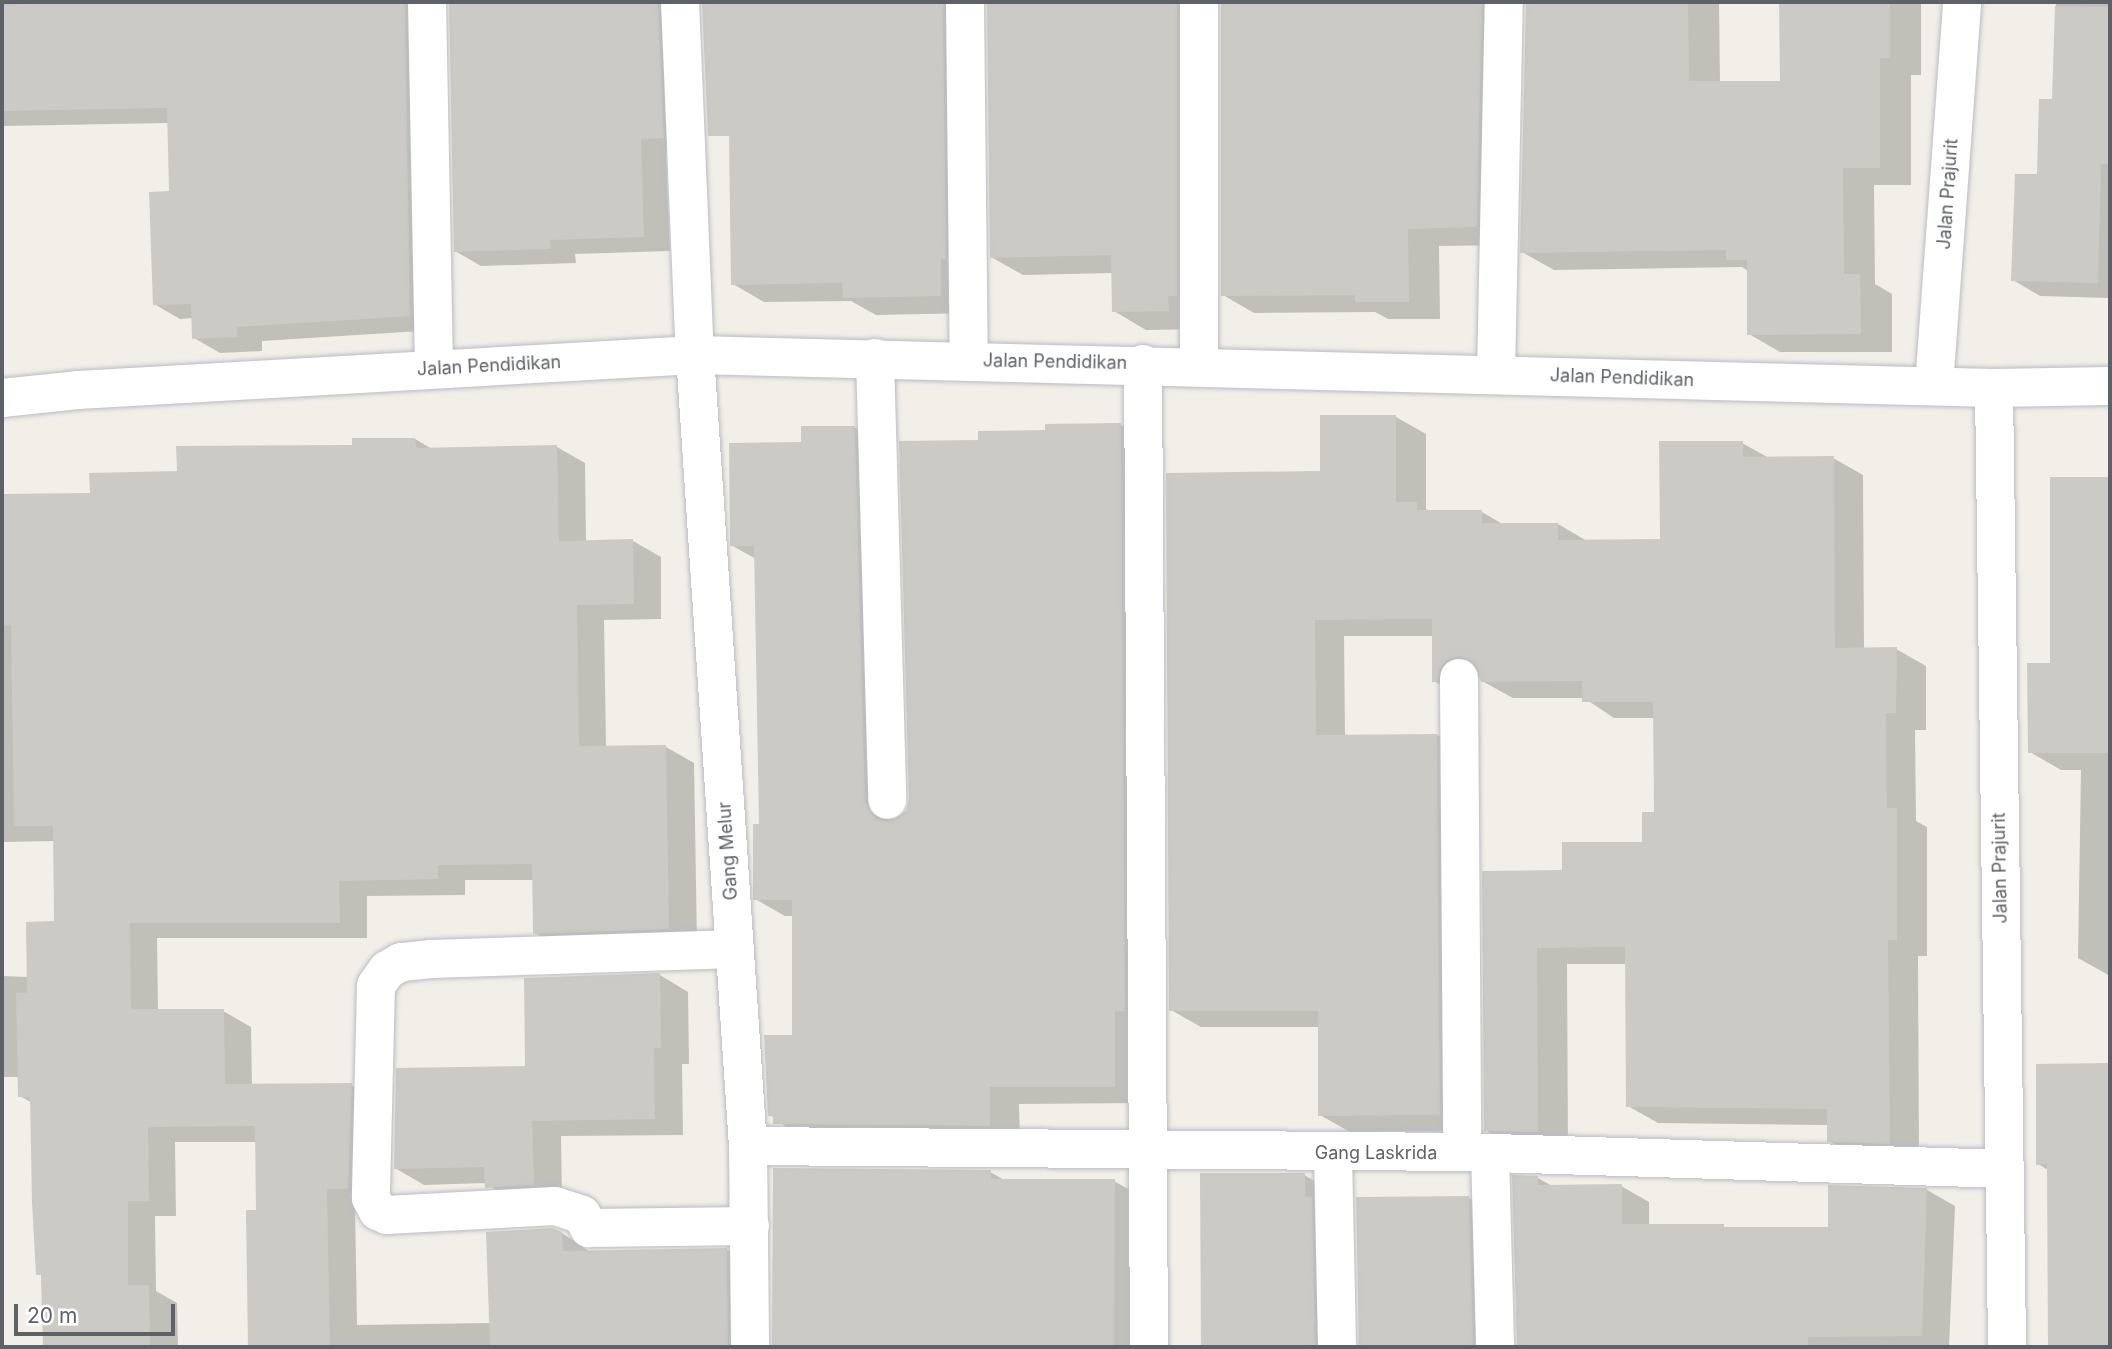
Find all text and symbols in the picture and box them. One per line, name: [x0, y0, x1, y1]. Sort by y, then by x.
street label: Jalan Prajurit: [1933, 138, 1963, 250]
street label: Jalan Pendidikan: [983, 350, 1127, 374]
street label: Jalan Pendidikan: [416, 351, 562, 381]
street label: Jalan Pendidikan: [1549, 365, 1695, 391]
street label: Gang Melur: [714, 801, 742, 901]
street label: Jalan Prajurit: [1988, 812, 2012, 924]
street label: Gang Laskrida: [1315, 1142, 1437, 1164]
scale bar: [18, 1290, 178, 1334]
text: 20 m: [27, 1303, 77, 1328]

